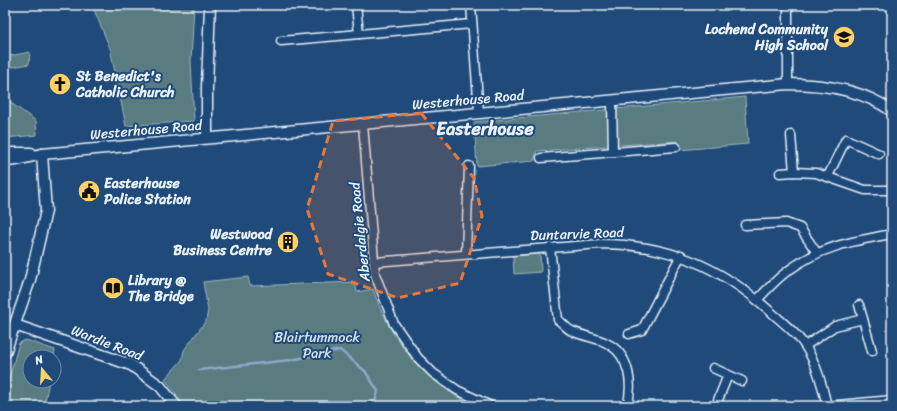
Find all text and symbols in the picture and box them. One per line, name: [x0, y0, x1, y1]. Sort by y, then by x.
place label: Lochend Community High School: [705, 17, 829, 58]
school or university icon: Lochend Community High School: [831, 24, 857, 50]
place label: St Benedict's Catholic Church: [75, 64, 175, 105]
church icon: St Benedict's Catholic Church: [47, 71, 73, 97]
street label: Westerhouse Road: [411, 83, 527, 117]
street label: Westerhouse Road: [89, 113, 205, 147]
district label: Easterhouse: [436, 113, 534, 145]
place label: Easterhouse Police Station: [104, 171, 191, 212]
public building icon: Easterhouse Police Station: [76, 178, 102, 204]
street label: Aberdalgie Road: [342, 179, 378, 284]
street label: Duntarvie Road: [530, 220, 626, 248]
place label: Westwood Business Centre: [173, 222, 274, 263]
building icon: Westwood Business Centre: [275, 229, 301, 255]
place label: Library @ The Bridge: [128, 268, 194, 309]
library icon: Library @ The Bridge: [100, 275, 126, 301]
street label: Wardie Road: [67, 318, 148, 369]
park label: Blairtummock Park: [274, 325, 360, 366]
north arrow: [22, 349, 62, 389]
text: N: [32, 350, 46, 370]

